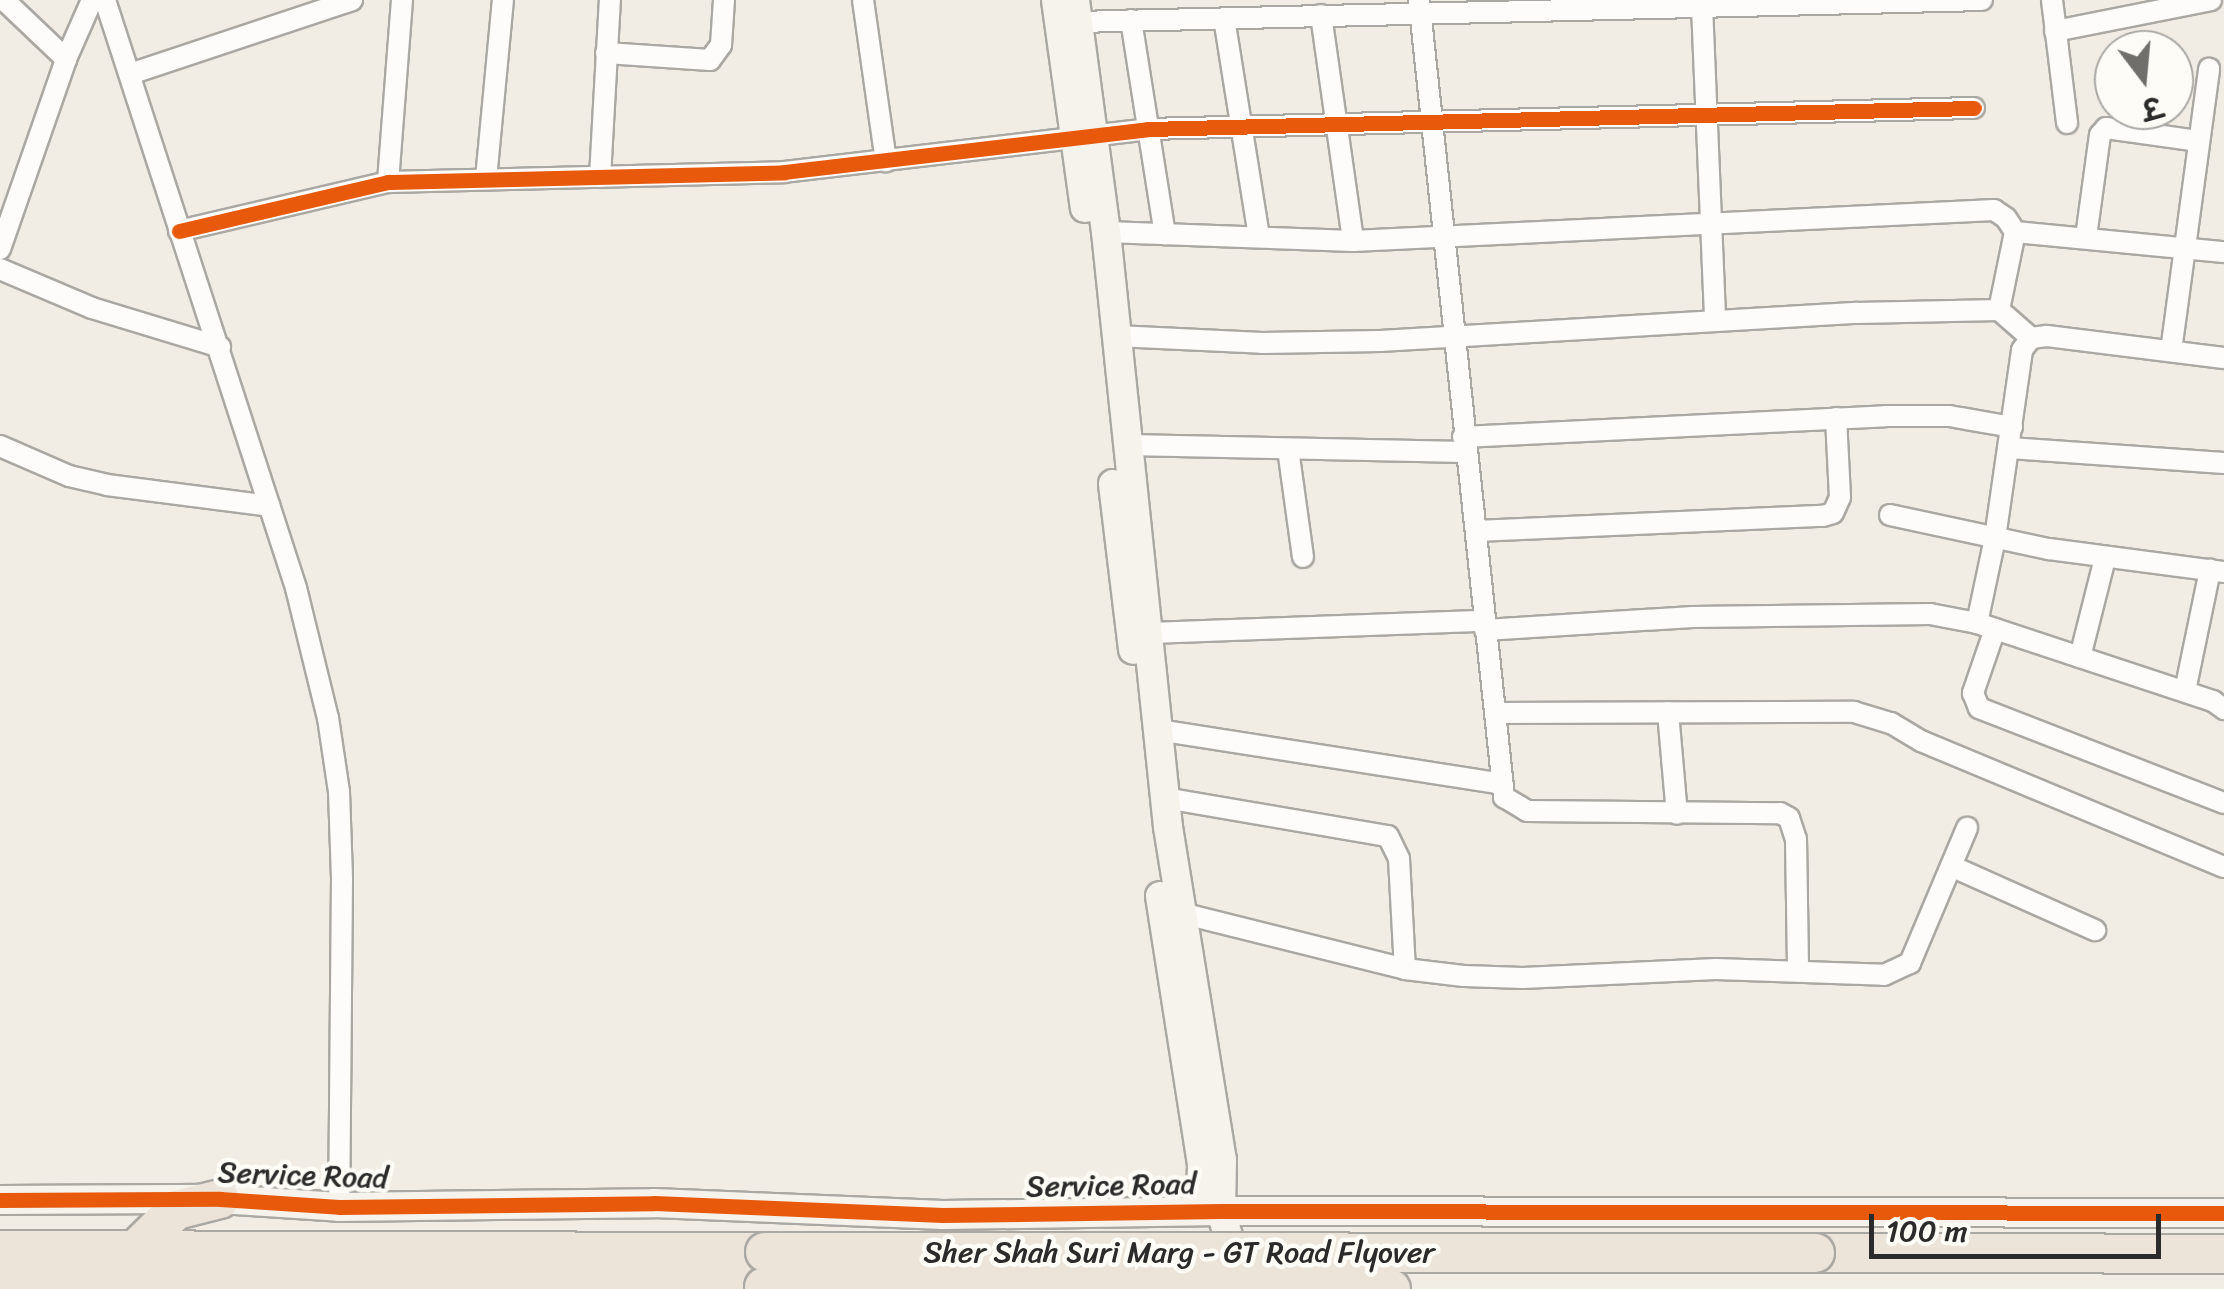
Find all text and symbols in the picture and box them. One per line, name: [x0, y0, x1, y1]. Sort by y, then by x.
north arrow: [2094, 30, 2194, 130]
text: उ: [2136, 81, 2168, 134]
street label: Service Road: [217, 1154, 389, 1196]
street label: Service Road: [1026, 1166, 1196, 1204]
scale bar: [1874, 1194, 2166, 1256]
text: 100 m: [1886, 1204, 1968, 1258]
street label: Sher Shah Suri Marg - GT Road Flyover: [922, 1234, 1436, 1270]

